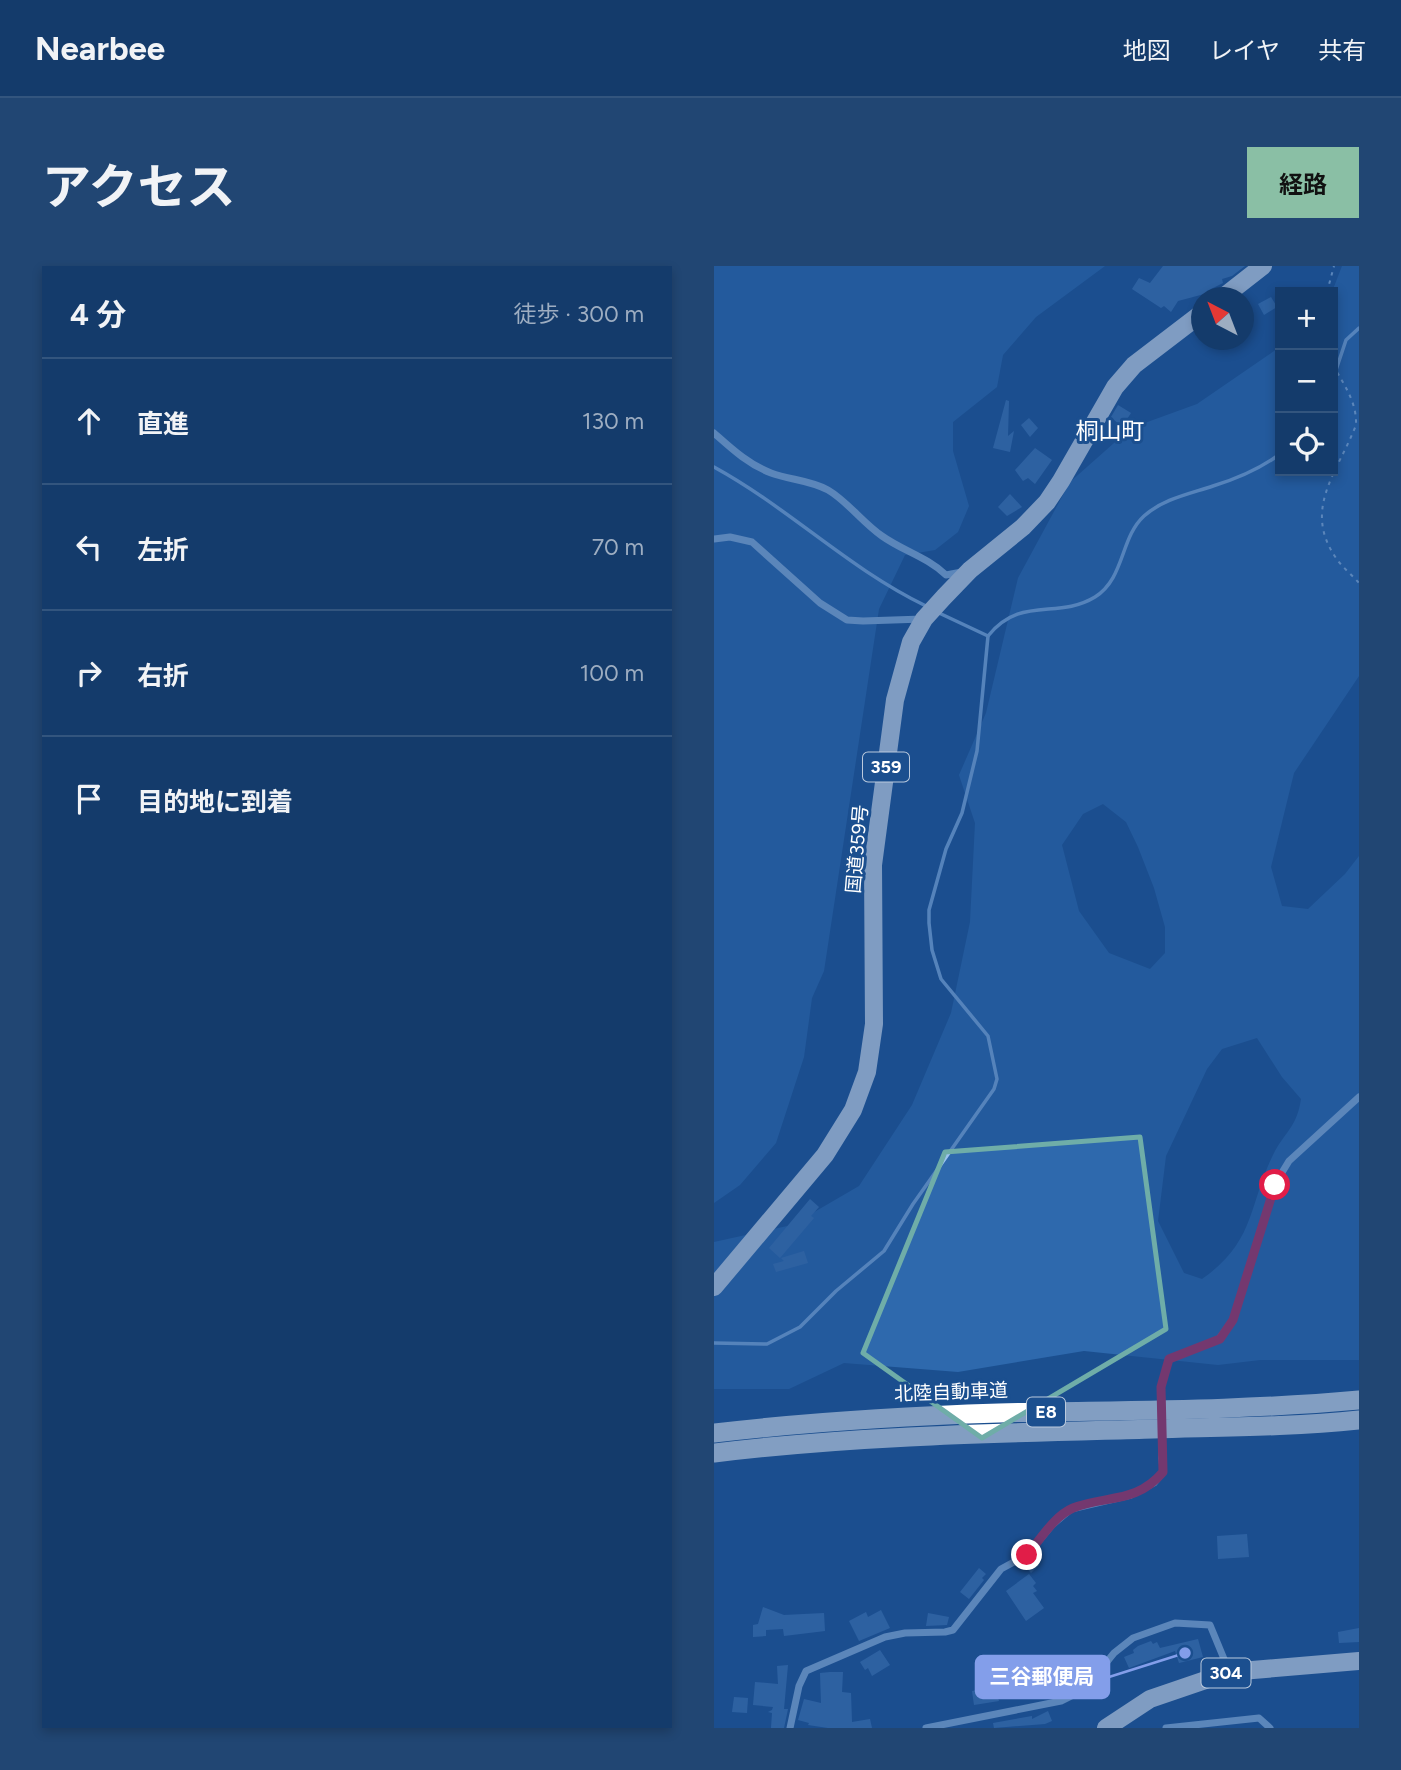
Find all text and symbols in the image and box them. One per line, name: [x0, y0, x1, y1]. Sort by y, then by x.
text: Nearbee: [35, 29, 165, 68]
text: 地図: [1123, 36, 1171, 65]
text: レイヤ: [1209, 36, 1280, 65]
text: 共有: [1318, 36, 1366, 65]
button: 経路: [1247, 147, 1359, 218]
text: アクセス: [42, 157, 236, 216]
north arrow: [1191, 287, 1254, 350]
map controls: [1275, 287, 1338, 476]
button: +: [1275, 287, 1338, 350]
text: 4 分: [70, 296, 126, 333]
text: 徒歩 · 300 m: [514, 300, 644, 328]
button: −: [1275, 350, 1338, 413]
icon: ahead: [70, 402, 108, 440]
text: 130 m: [582, 407, 644, 435]
text: 直進: [137, 408, 189, 440]
button: locate: [1275, 413, 1338, 476]
district label: 桐山町: [1076, 417, 1145, 445]
icon: left: [70, 528, 108, 566]
text: 70 m: [592, 533, 644, 561]
text: 左折: [137, 534, 189, 566]
icon: right: [70, 654, 108, 692]
text: 100 m: [580, 659, 644, 687]
text: 右折: [137, 660, 189, 692]
road number: 359: [863, 752, 909, 782]
icon: arrive: [70, 780, 108, 818]
text: 目的地に到着: [137, 786, 293, 818]
street label: 国道359号: [842, 804, 872, 894]
route start: [1259, 1169, 1290, 1200]
street label: 北陸自動車道: [894, 1379, 1008, 1405]
road number: E8: [1027, 1398, 1065, 1427]
route end: [1011, 1539, 1042, 1570]
callout: 三谷郵便局: [976, 1656, 1109, 1698]
road number: 304: [1202, 1658, 1250, 1688]
text: 三谷郵便局: [990, 1664, 1095, 1689]

